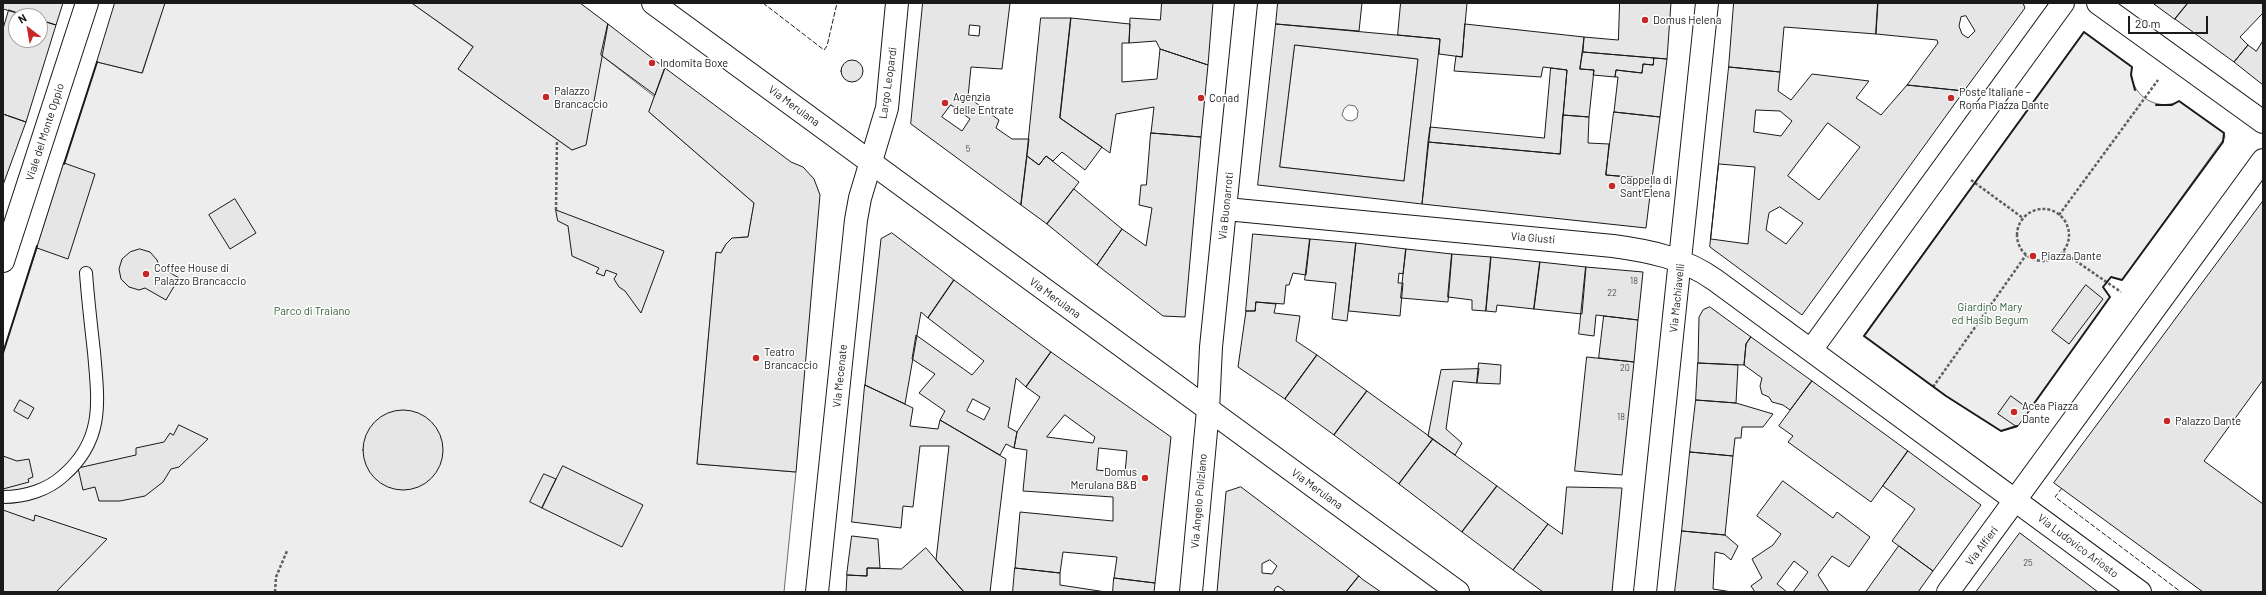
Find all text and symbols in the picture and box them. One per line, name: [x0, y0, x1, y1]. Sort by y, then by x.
north arrow: [8, 8, 48, 48]
scale bar: [2130, 8, 2210, 34]
text: N: [16, 11, 29, 26]
place label: Domus Helena: [1653, 13, 1721, 27]
marker: Domus Helena: [1640, 15, 1650, 25]
text: 20 m: [2135, 16, 2161, 30]
street label: Largo Leopardi: [876, 46, 900, 120]
place label: Indomita Boxe: [660, 56, 728, 70]
marker: Indomita Boxe: [647, 58, 657, 68]
street label: Viale del Monte Oppio: [23, 82, 67, 182]
street label: Via Merulana: [766, 83, 822, 129]
place label: Palazzo Brancaccio: [554, 84, 608, 110]
place label: Poste Italiane – Roma Piazza Dante: [1959, 85, 2049, 111]
place label: Agenzia delle Entrate: [953, 90, 1014, 116]
place label: Conad: [1209, 91, 1239, 105]
marker: Palazzo Brancaccio: [541, 92, 551, 102]
marker: Conad: [1196, 93, 1206, 103]
marker: Poste Italiane – Roma Piazza Dante: [1946, 93, 1956, 103]
marker: Agenzia delle Entrate: [940, 98, 950, 108]
house number: 5: [966, 144, 970, 154]
street label: Via Buonarroti: [1216, 172, 1236, 240]
place label: Cappella di Sant'Elena: [1620, 173, 1672, 199]
marker: Cappella di Sant'Elena: [1607, 181, 1617, 191]
street label: Via Giusti: [1510, 229, 1556, 247]
place label: Piazza Dante: [2041, 249, 2102, 263]
marker: Piazza Dante: [2028, 251, 2038, 261]
place label: Coffee House di Palazzo Brancaccio: [154, 261, 246, 287]
street label: Via Machiavelli: [1667, 263, 1687, 333]
marker: Coffee House di Palazzo Brancaccio: [141, 269, 151, 279]
street label: Via Merulana: [1027, 275, 1083, 321]
house number: 18: [1630, 276, 1638, 286]
house number: 22: [1607, 288, 1617, 298]
park label: Giardino Mary ed Hasib Begum: [1952, 300, 2028, 326]
park label: Parco di Traiano: [274, 304, 350, 318]
street label: Via Mecenate: [830, 344, 850, 408]
place label: Teatro Brancaccio: [764, 345, 818, 371]
marker: Teatro Brancaccio: [751, 353, 761, 363]
house number: 20: [1620, 363, 1630, 373]
place label: Acea Piazza Dante: [2022, 399, 2078, 425]
marker: Acea Piazza Dante: [2009, 407, 2019, 417]
house number: 18: [1617, 412, 1625, 422]
place label: Palazzo Dante: [2175, 414, 2241, 428]
marker: Palazzo Dante: [2162, 416, 2172, 426]
street label: Via Angelo Poliziano: [1188, 453, 1210, 549]
place label: Domus Merulana B&B: [1070, 465, 1137, 491]
street label: Via Merulana: [1289, 466, 1345, 512]
marker: Domus Merulana B&B: [1140, 473, 1150, 483]
street label: Via Ludovico Ariosto: [2035, 511, 2121, 581]
street label: Via Alfieri: [1963, 524, 2001, 568]
house number: 25: [2023, 558, 2033, 568]

